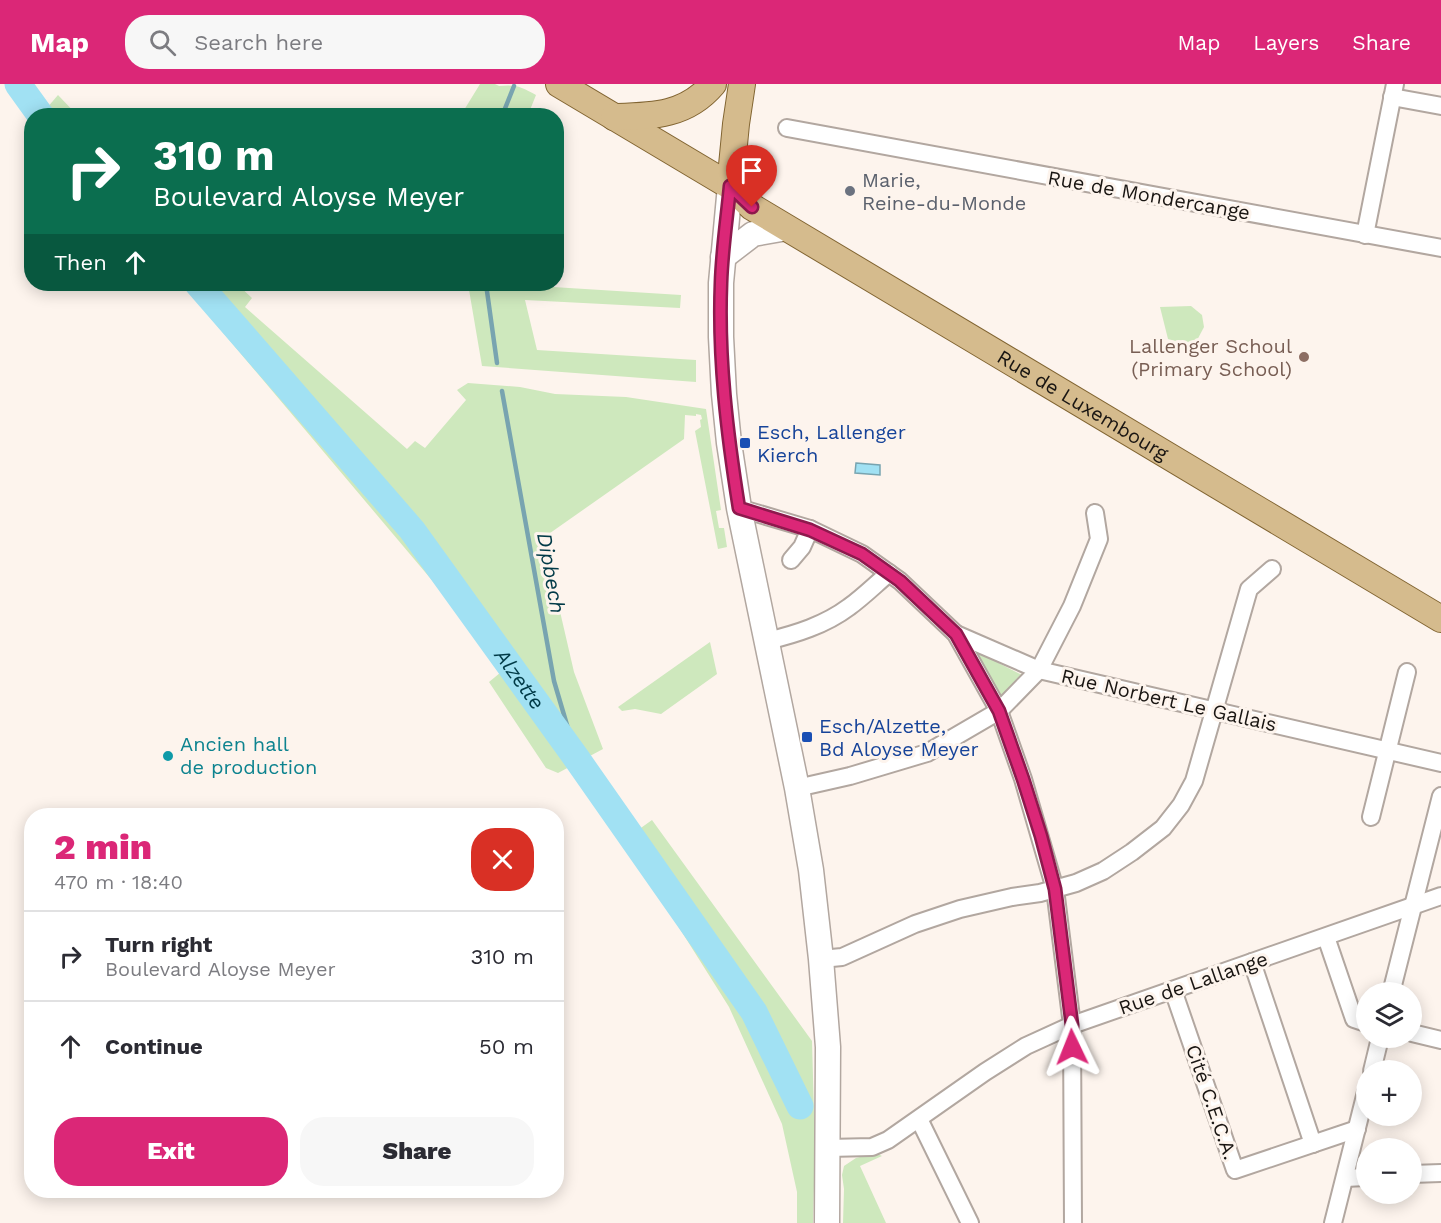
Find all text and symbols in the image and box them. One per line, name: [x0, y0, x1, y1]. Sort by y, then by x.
search box: [125, 15, 545, 69]
text: Map: [30, 26, 89, 59]
icon: search: [146, 26, 179, 59]
text: Search here: [194, 30, 323, 55]
text: Map: [1177, 30, 1220, 55]
text: Layers: [1253, 30, 1319, 55]
text: Share: [1352, 30, 1411, 55]
text: 310 m: [153, 131, 275, 180]
icon: right: [54, 132, 132, 210]
pin: [726, 145, 777, 207]
icon: arrive: [735, 154, 768, 187]
street label: Rue de Mondercange: [1046, 165, 1252, 225]
place label: Marie, Reine-du-Monde: [862, 168, 1026, 215]
text: Boulevard Aloyse Meyer: [153, 181, 464, 213]
marker: Marie, Reine-du-Monde: [843, 184, 857, 198]
icon: ahead: [119, 246, 152, 279]
text: Then: [54, 250, 107, 275]
place label: Lallenger Schoul (Primary School): [1129, 334, 1292, 381]
street label: Rue de Luxembourg: [993, 345, 1173, 465]
marker: Lallenger Schoul (Primary School): [1297, 350, 1311, 364]
place label: Esch, Lallenger Kierch: [757, 420, 906, 467]
marker: Esch, Lallenger Kierch: [738, 436, 752, 450]
water label: Dipbech: [532, 530, 571, 615]
water label: Alzette: [489, 643, 550, 714]
street label: Rue Norbert Le Gallais: [1059, 664, 1279, 736]
place label: Esch/Alzette, Bd Aloyse Meyer: [819, 714, 979, 761]
marker: Esch/Alzette, Bd Aloyse Meyer: [800, 730, 814, 744]
place label: Ancien hall de production: [180, 732, 317, 779]
marker: Ancien hall de production: [161, 749, 175, 763]
text: 2 min: [54, 826, 152, 868]
button: close: [471, 828, 534, 891]
text: 470 m · 18:40: [54, 870, 183, 894]
text: Turn right: [105, 932, 212, 957]
icon: right: [54, 940, 87, 973]
text: 310 m: [470, 944, 534, 969]
street label: Rue de Lallange: [1115, 946, 1271, 1020]
text: Boulevard Aloyse Meyer: [105, 957, 336, 981]
map controls: [1356, 982, 1422, 1204]
button: layers: [1356, 982, 1422, 1048]
position arrow: [1040, 1015, 1104, 1079]
icon: ahead: [54, 1030, 87, 1063]
text: Continue: [105, 1034, 203, 1059]
text: 50 m: [479, 1034, 534, 1059]
street label: Cité C.E.C.A.: [1181, 1041, 1243, 1163]
button: +: [1356, 1060, 1422, 1126]
button: Exit: [54, 1117, 288, 1186]
button: Share: [300, 1117, 534, 1186]
button: −: [1356, 1138, 1422, 1204]

